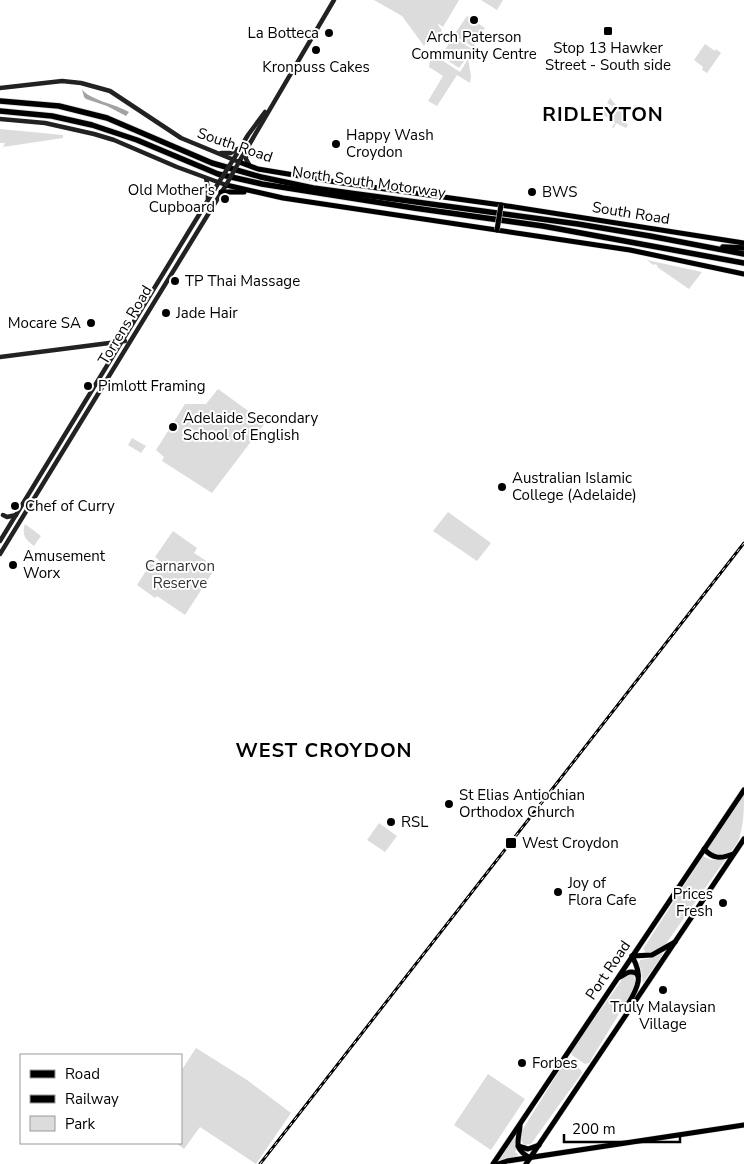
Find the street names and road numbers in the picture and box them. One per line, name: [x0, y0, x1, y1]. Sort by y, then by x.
street label: South Road: [195, 123, 275, 167]
street label: North South Motorway: [291, 161, 447, 203]
street label: South Road: [591, 197, 671, 229]
street label: Torrens Road: [93, 282, 157, 368]
street label: Port Road: [581, 937, 635, 1003]

